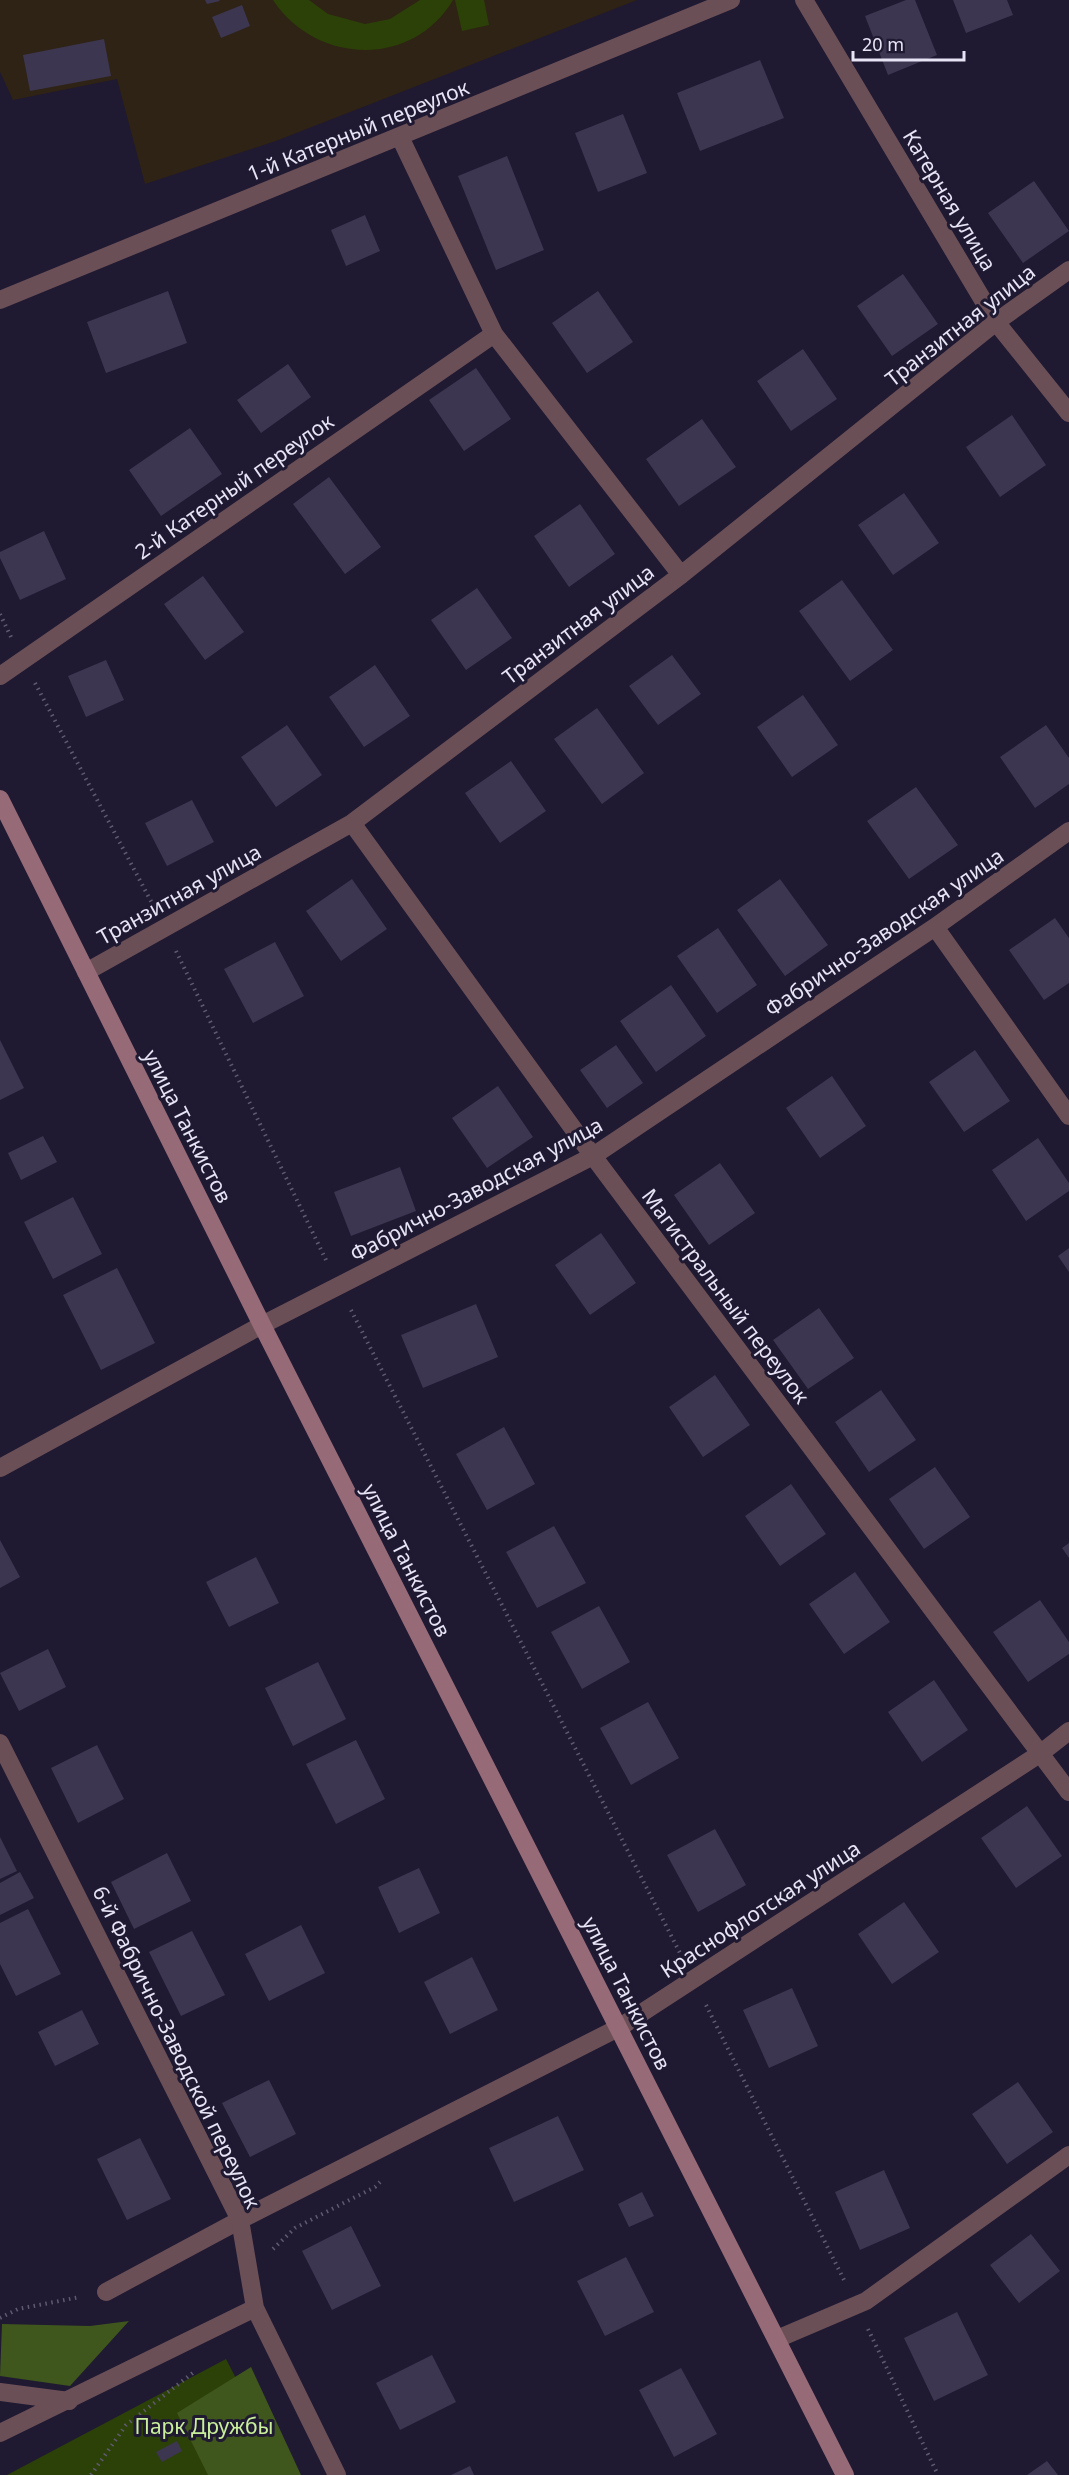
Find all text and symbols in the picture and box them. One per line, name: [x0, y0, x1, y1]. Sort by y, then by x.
scale bar: [853, 24, 964, 62]
text: 20 m: [862, 32, 904, 56]
street label: 1-й Катерный переулок: [243, 73, 473, 187]
street label: Катерная улица: [897, 124, 1003, 276]
street label: Транзитная улица: [879, 258, 1041, 392]
street label: 2-й Катерный переулок: [129, 407, 339, 565]
street label: Транзитная улица: [496, 558, 660, 690]
street label: Транзитная улица: [92, 837, 266, 951]
street label: Фабрично-Заводская улица: [759, 841, 1009, 1023]
street label: улица Танкистов: [137, 1044, 239, 1208]
street label: Фабрично-Заводская улица: [345, 1110, 607, 1268]
street label: Магистральный переулок: [636, 1183, 816, 1409]
street label: улица Танкистов: [356, 1478, 458, 1642]
street label: Краснофлотская улица: [655, 1834, 865, 1984]
street label: 6-й Фабрично-Заводской переулок: [87, 1881, 267, 2213]
street label: улица Танкистов: [576, 1911, 678, 2075]
park label: Парк Дружбы: [135, 2412, 274, 2440]

